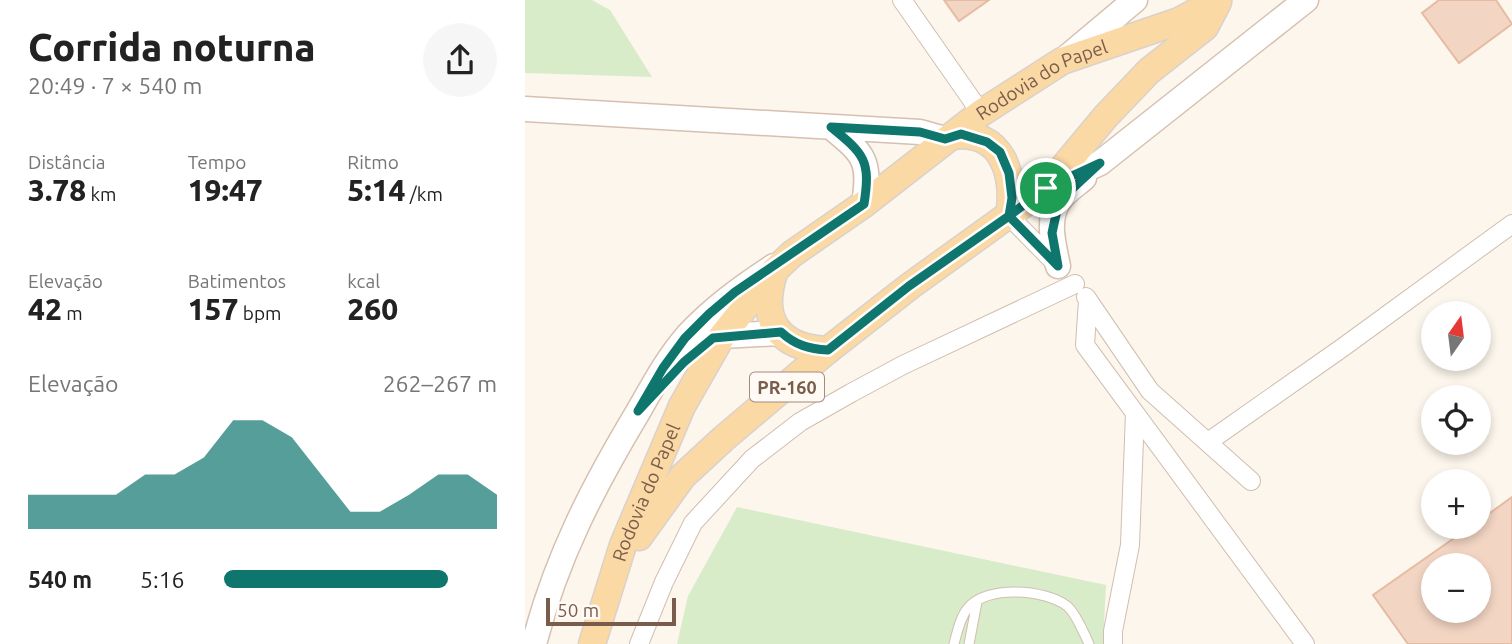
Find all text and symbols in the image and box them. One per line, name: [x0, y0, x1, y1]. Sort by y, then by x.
button: share: [423, 23, 497, 97]
text: Corrida noturna: [28, 26, 316, 68]
street label: Rodovia do Papel: [972, 35, 1110, 124]
text: 20:49 · 7 × 540 m: [28, 73, 202, 98]
text: Distância: [28, 151, 106, 173]
text: Tempo: [188, 151, 246, 173]
text: Ritmo: [347, 151, 399, 173]
pin: [1016, 158, 1076, 218]
icon: arrive: [1027, 169, 1065, 207]
text: 3.78: [28, 173, 86, 207]
text: 19:47: [188, 173, 263, 207]
text: 5:14: [347, 173, 405, 207]
text: km: [86, 183, 116, 205]
text: /km: [405, 183, 443, 205]
text: Elevação: [28, 270, 103, 292]
text: Batimentos: [188, 270, 286, 292]
text: kcal: [347, 270, 380, 292]
text: 42: [28, 292, 62, 326]
text: 157: [188, 292, 238, 326]
text: 260: [347, 292, 398, 326]
north arrow: [1421, 301, 1491, 371]
map controls: [1421, 301, 1491, 623]
text: m: [62, 302, 83, 324]
text: bpm: [238, 302, 281, 324]
text: Elevação: [28, 371, 119, 396]
text: 262–267 m: [383, 371, 497, 396]
road number: PR-160: [750, 372, 824, 402]
button: locate: [1421, 385, 1491, 455]
street label: Rodovia do Papel: [608, 420, 684, 564]
button: +: [1421, 469, 1491, 539]
button: −: [1421, 553, 1491, 623]
text: 540 m: [28, 567, 92, 592]
text: 5:16: [140, 567, 185, 592]
scale bar: [546, 595, 675, 627]
text: 50 m: [557, 599, 599, 621]

